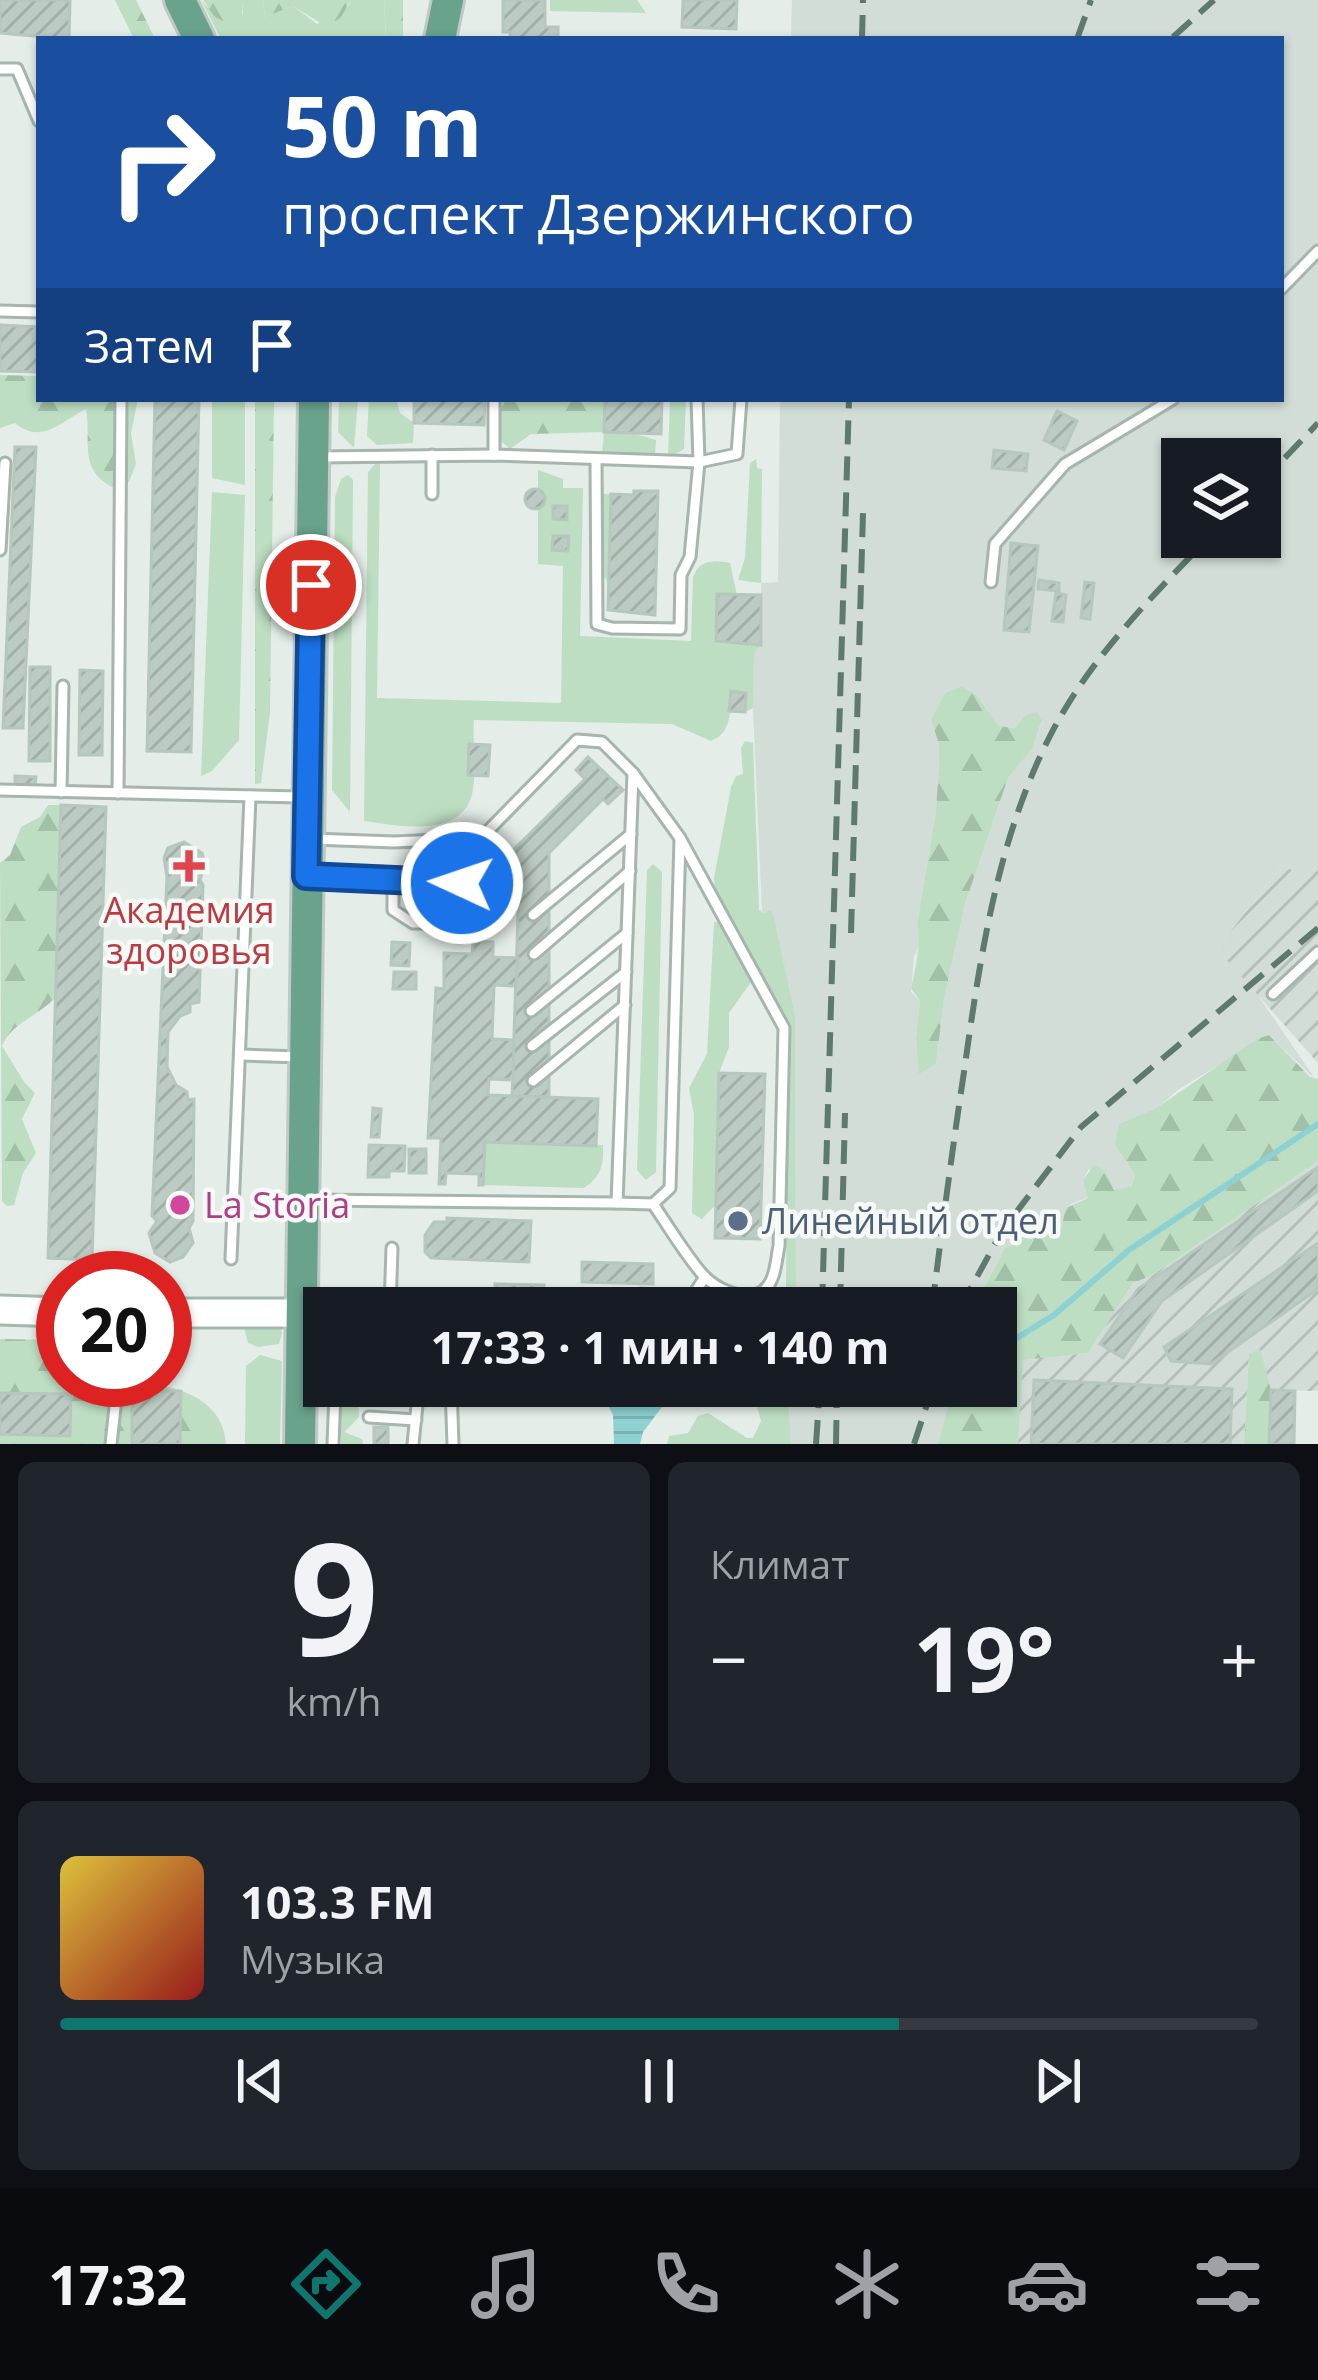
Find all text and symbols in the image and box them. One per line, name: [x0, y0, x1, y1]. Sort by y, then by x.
text: 50 m: [282, 67, 482, 182]
icon: right: [84, 84, 240, 240]
text: проспект Дзержинского: [282, 176, 915, 250]
icon: arrive: [239, 312, 305, 378]
text: Затем: [84, 315, 215, 376]
map controls: [1161, 438, 1281, 558]
button: layers: [1161, 438, 1281, 558]
pin: [260, 534, 362, 636]
icon: arrive: [278, 552, 344, 618]
position arrow: [399, 820, 525, 946]
marker: Академия здоровья: [173, 850, 205, 882]
place label: Академия здоровья: [103, 885, 275, 975]
place label: La Storia: [204, 1180, 350, 1229]
marker: La Storia: [167, 1192, 193, 1218]
place label: Линейный отдел: [762, 1196, 1059, 1245]
marker: Линейный отдел: [725, 1208, 751, 1234]
speed limit sign: 20: [36, 1251, 192, 1407]
text: 17:33 · 1 мин · 140 m: [431, 1316, 889, 1377]
text: 9: [289, 1489, 379, 1702]
text: Климат: [710, 1537, 850, 1590]
text: 19°: [913, 1596, 1055, 1718]
text: −: [710, 1613, 748, 1703]
text: +: [1220, 1613, 1258, 1703]
text: km/h: [287, 1674, 381, 1727]
text: 103.3 FM: [240, 1871, 435, 1932]
text: Музыка: [240, 1932, 385, 1985]
icon: previous: [227, 2048, 293, 2114]
icon: pause: [626, 2048, 692, 2114]
icon: next: [1025, 2048, 1091, 2114]
icon: directions: [284, 2242, 368, 2326]
icon: music: [464, 2242, 548, 2326]
icon: phone: [644, 2242, 728, 2326]
icon: climate: [825, 2242, 909, 2326]
icon: car: [1005, 2242, 1089, 2326]
icon: filters: [1186, 2242, 1270, 2326]
text: 17:32: [48, 2247, 187, 2321]

